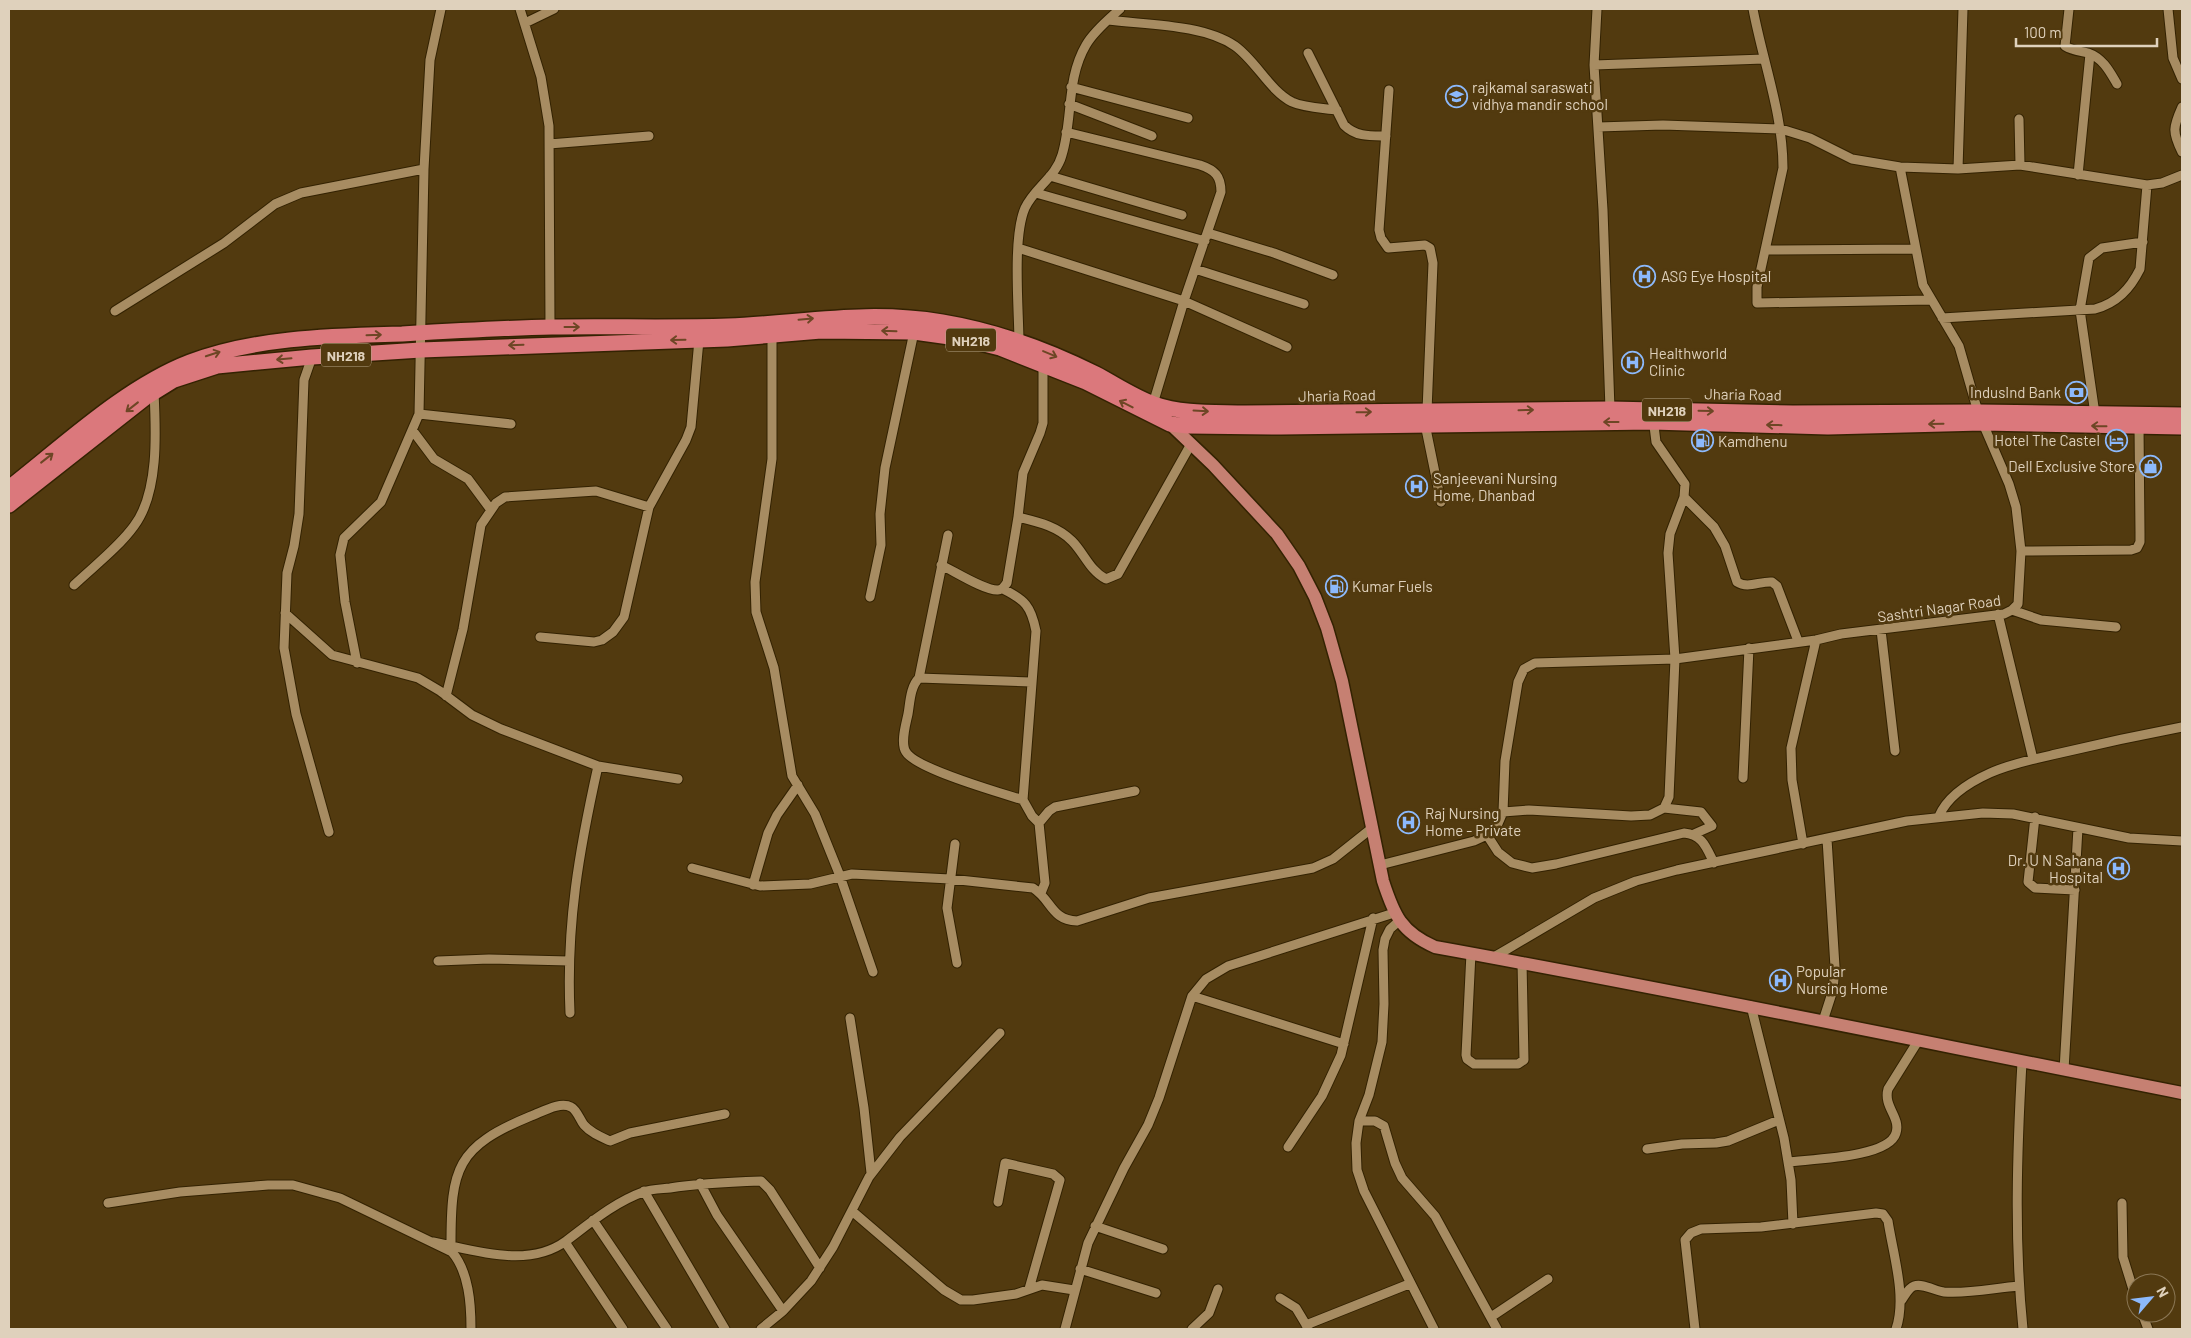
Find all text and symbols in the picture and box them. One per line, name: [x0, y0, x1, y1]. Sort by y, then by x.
scale bar: [2016, 15, 2157, 47]
text: 100 m: [2024, 23, 2062, 41]
place label: rajkamal saraswati vidhya mandir school: [1472, 78, 1608, 113]
school or university icon: rajkamal saraswati vidhya mandir school: [1444, 84, 1468, 108]
hospital icon: ASG Eye Hospital: [1633, 264, 1657, 288]
place label: ASG Eye Hospital: [1661, 267, 1771, 285]
one-way arrow: [797, 314, 813, 324]
one-way arrow: [563, 322, 579, 332]
one-way arrow: [882, 327, 898, 336]
road number: NH218: [946, 328, 996, 352]
one-way arrow: [366, 330, 382, 339]
one-way arrow: [671, 335, 687, 345]
one-way arrow: [508, 341, 524, 350]
road number: NH218: [321, 344, 371, 366]
place label: Healthworld Clinic: [1649, 344, 1727, 379]
one-way arrow: [205, 349, 221, 359]
one-way arrow: [1042, 350, 1057, 360]
hospital icon: Healthworld Clinic: [1621, 350, 1645, 374]
one-way arrow: [276, 354, 292, 364]
bank icon: IndusInd Bank: [2065, 380, 2089, 404]
place label: IndusInd Bank: [1970, 383, 2061, 401]
street label: Jharia Road: [1704, 384, 1782, 404]
street label: Jharia Road: [1298, 385, 1376, 405]
road number: NH218: [1642, 398, 1692, 422]
one-way arrow: [1119, 399, 1134, 408]
one-way arrow: [126, 402, 139, 413]
one-way arrow: [1518, 405, 1534, 415]
one-way arrow: [1698, 406, 1714, 416]
one-way arrow: [1193, 407, 1209, 416]
one-way arrow: [1356, 407, 1372, 417]
one-way arrow: [1603, 417, 1620, 427]
one-way arrow: [1928, 419, 1944, 429]
one-way arrow: [1766, 421, 1782, 430]
one-way arrow: [2091, 421, 2107, 430]
hotel icon: Hotel The Castel: [2104, 428, 2128, 452]
fuel station icon: Kamdhenu: [1690, 429, 1714, 453]
place label: Hotel The Castel: [1994, 431, 2100, 449]
place label: Kamdhenu: [1718, 432, 1787, 450]
one-way arrow: [40, 453, 54, 463]
shop icon: Dell Exclusive Store: [2139, 454, 2163, 478]
place label: Dell Exclusive Store: [2008, 457, 2135, 475]
place label: Sanjeevani Nursing Home, Dhanbad: [1433, 469, 1557, 504]
hospital icon: Sanjeevani Nursing Home, Dhanbad: [1405, 475, 1429, 499]
fuel station icon: Kumar Fuels: [1324, 574, 1348, 598]
place label: Kumar Fuels: [1352, 577, 1433, 595]
street label: Sashtri Nagar Road: [1876, 590, 2002, 626]
place label: Raj Nursing Home - Private: [1425, 804, 1521, 839]
hospital icon: Raj Nursing Home - Private: [1397, 810, 1421, 834]
place label: Dr. U N Sahana Hospital: [2008, 851, 2103, 886]
hospital icon: Dr. U N Sahana Hospital: [2107, 857, 2131, 881]
place label: Popular Nursing Home: [1796, 962, 1888, 997]
hospital icon: Popular Nursing Home: [1768, 968, 1792, 992]
north arrow: [2126, 1273, 2176, 1323]
text: N: [2153, 1284, 2173, 1300]

